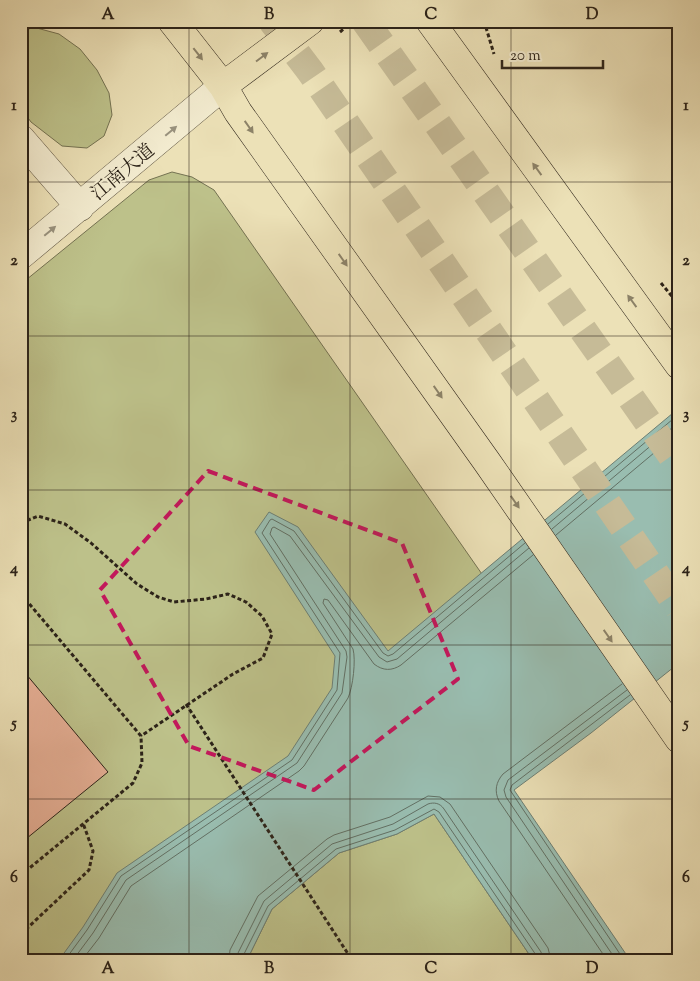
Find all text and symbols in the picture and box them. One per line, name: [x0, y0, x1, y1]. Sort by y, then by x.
text: A: [102, 4, 115, 27]
text: B: [264, 4, 274, 27]
text: C: [425, 4, 438, 27]
text: D: [586, 4, 599, 27]
scale bar: [502, 38, 604, 70]
text: 20 m: [510, 46, 541, 67]
one-way arrow: [192, 47, 203, 60]
one-way arrow: [255, 52, 269, 62]
text: 1: [11, 95, 17, 118]
text: 1: [683, 95, 689, 118]
one-way arrow: [244, 120, 254, 134]
one-way arrow: [164, 125, 177, 136]
street label: 江南大道: [86, 138, 161, 208]
one-way arrow: [532, 162, 542, 176]
one-way arrow: [44, 225, 57, 236]
text: 2: [10, 250, 18, 273]
text: 2: [682, 250, 690, 273]
one-way arrow: [338, 253, 348, 266]
one-way arrow: [627, 294, 637, 308]
one-way arrow: [433, 385, 443, 399]
text: 3: [11, 404, 18, 427]
text: 3: [683, 404, 690, 427]
one-way arrow: [510, 496, 520, 509]
text: 4: [9, 558, 18, 581]
text: 4: [681, 558, 690, 581]
one-way arrow: [603, 629, 613, 643]
text: 5: [9, 713, 17, 736]
text: 5: [681, 713, 689, 736]
text: 6: [10, 867, 18, 890]
text: 6: [682, 867, 690, 890]
text: A: [102, 958, 115, 981]
text: B: [264, 958, 274, 981]
text: C: [425, 958, 438, 981]
text: D: [586, 958, 599, 981]

